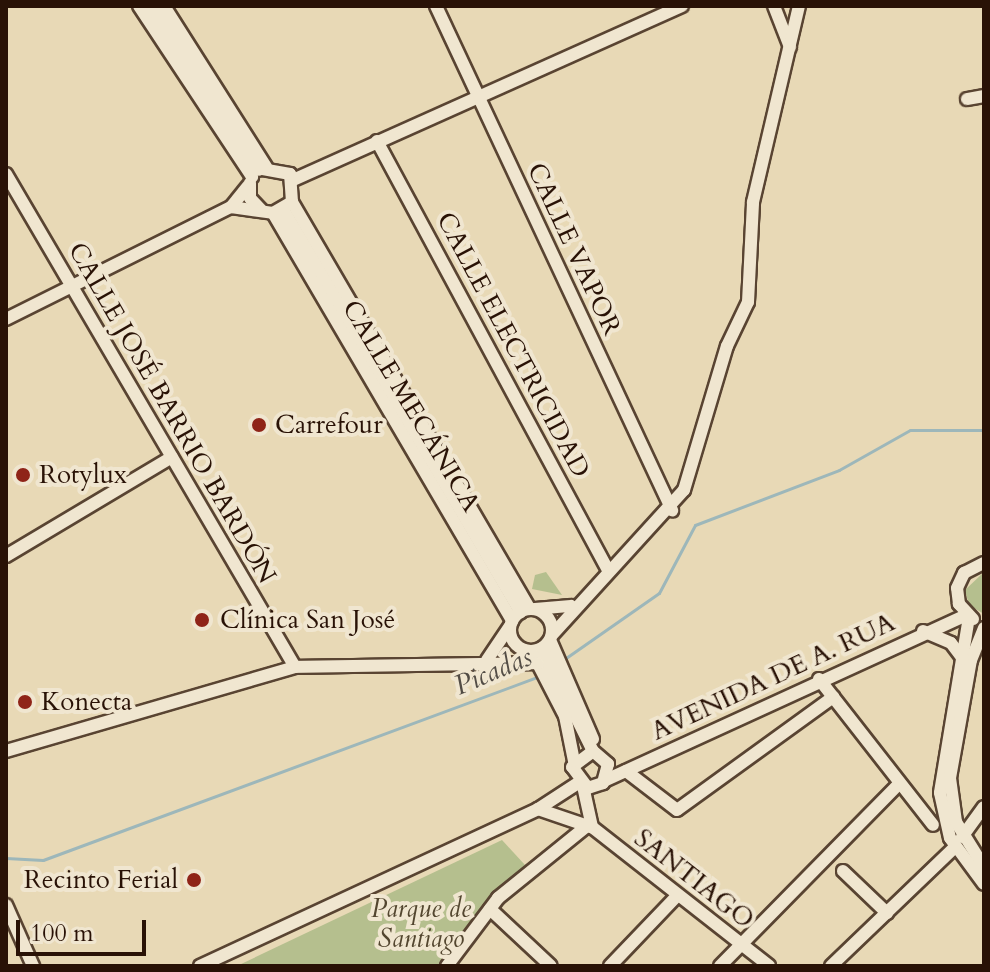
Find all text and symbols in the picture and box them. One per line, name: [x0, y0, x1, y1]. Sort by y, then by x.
street label: CALLE VAPOR: [520, 158, 628, 340]
street label: CALLE ELECTRICIDAD: [430, 207, 596, 483]
street label: CALLE JOSÉ BARRIO BARDÓN: [61, 237, 283, 589]
street label: CALLE MECÁNICA: [336, 295, 486, 517]
place label: Carrefour: [275, 409, 383, 441]
marker: Carrefour: [250, 416, 268, 434]
place label: Rotylux: [39, 459, 127, 491]
marker: Rotylux: [14, 466, 32, 484]
place label: Clínica San José: [220, 604, 395, 636]
street label: AVENIDA DE A. RUA: [646, 607, 900, 747]
marker: Clínica San José: [191, 609, 213, 631]
water label: Picadas: [449, 640, 537, 702]
place label: Konecta: [41, 686, 132, 718]
marker: Konecta: [16, 693, 34, 711]
street label: SANTIAGO: [628, 823, 760, 935]
place label: Recinto Ferial: [24, 864, 178, 896]
marker: Recinto Ferial: [185, 871, 203, 889]
park label: Parque de Santiago: [371, 893, 471, 954]
scale bar: [20, 904, 150, 954]
text: 100 m: [30, 917, 94, 950]

